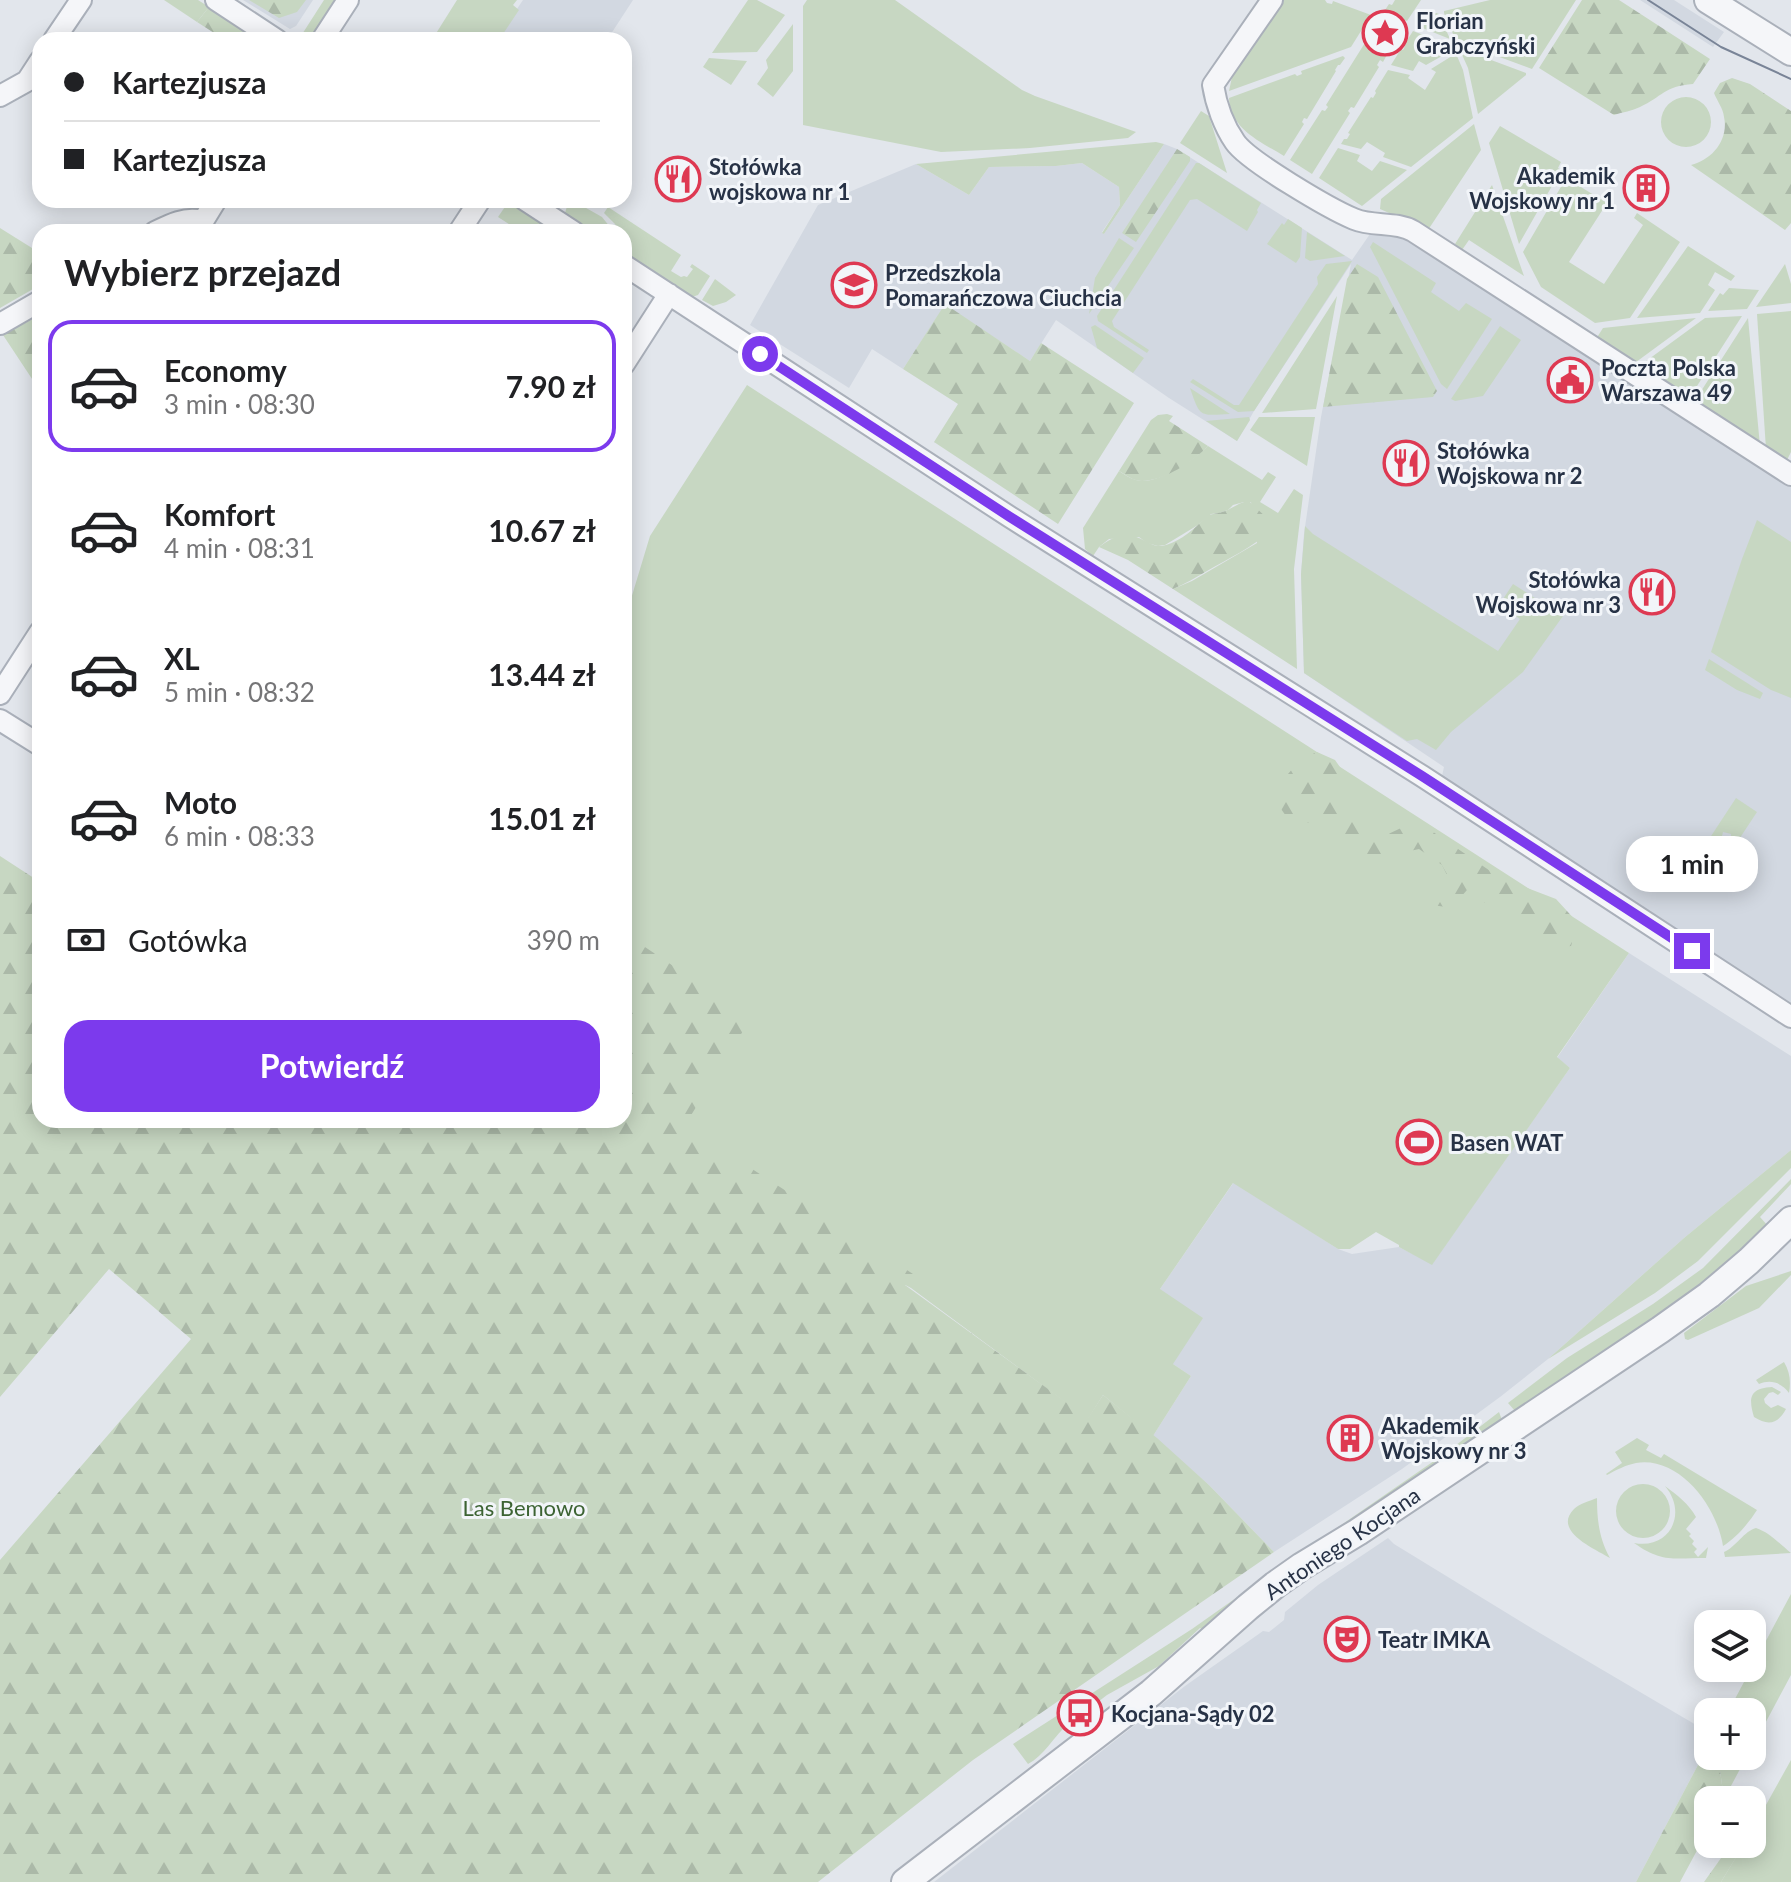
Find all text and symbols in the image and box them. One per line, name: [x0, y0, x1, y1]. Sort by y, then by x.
place label: Florian Grabczyński: [1416, 7, 1535, 59]
place icon: Florian Grabczyński: [1361, 9, 1409, 57]
text: Kartezjusza: [112, 64, 267, 100]
text: Kartezjusza: [112, 141, 267, 177]
place label: Stołówka wojskowa nr 1: [709, 153, 850, 205]
restaurant icon: Stołówka wojskowa nr 1: [654, 155, 702, 203]
place label: Akademik Wojskowy nr 1: [1469, 162, 1615, 214]
building icon: Akademik Wojskowy nr 1: [1622, 164, 1670, 212]
text: Wybierz przejazd: [64, 250, 341, 294]
place label: Przedszkola Pomarańczowa Ciuchcia: [885, 259, 1122, 311]
school or university icon: Przedszkola Pomarańczowa Ciuchcia: [830, 261, 878, 309]
route start: [742, 336, 778, 372]
icon: car: [68, 350, 140, 422]
text: Economy: [164, 352, 287, 388]
place label: Poczta Polska Warszawa 49: [1601, 354, 1736, 406]
public building icon: Poczta Polska Warszawa 49: [1546, 356, 1594, 404]
text: 7.90 zł: [506, 368, 596, 404]
text: 3 min · 08:30: [164, 388, 315, 420]
place label: Stołówka Wojskowa nr 2: [1437, 437, 1583, 489]
restaurant icon: Stołówka Wojskowa nr 2: [1382, 439, 1430, 487]
icon: car: [68, 494, 140, 566]
text: Komfort: [164, 496, 275, 532]
text: 10.67 zł: [488, 512, 596, 548]
text: 4 min · 08:31: [164, 532, 315, 564]
place label: Stołówka Wojskowa nr 3: [1475, 566, 1621, 618]
restaurant icon: Stołówka Wojskowa nr 3: [1628, 568, 1676, 616]
icon: car: [68, 638, 140, 710]
text: XL: [164, 640, 200, 676]
text: 13.44 zł: [488, 656, 596, 692]
text: 5 min · 08:32: [164, 676, 315, 708]
icon: car: [68, 782, 140, 854]
text: Moto: [164, 784, 237, 820]
text: 15.01 zł: [488, 800, 596, 836]
text: 6 min · 08:33: [164, 820, 315, 852]
callout: 1 min: [1626, 835, 1758, 891]
text: 1 min: [1660, 848, 1724, 880]
icon: cash: [64, 918, 108, 962]
text: Gotówka: [128, 922, 248, 958]
text: 390 m: [527, 924, 600, 956]
route end: [1674, 933, 1710, 969]
button: Potwierdź: [64, 1020, 600, 1112]
sports icon: Basen WAT: [1395, 1118, 1443, 1166]
place label: Basen WAT: [1450, 1129, 1564, 1156]
place label: Akademik Wojskowy nr 3: [1380, 1412, 1527, 1464]
building icon: Akademik Wojskowy nr 3: [1326, 1414, 1374, 1462]
street label: Antoniego Kocjana: [1259, 1481, 1425, 1605]
park label: Las Bemowo: [462, 1494, 586, 1521]
map controls: [1694, 1610, 1766, 1858]
button: layers: [1694, 1610, 1766, 1682]
theatre icon: Teatr IMKA: [1323, 1615, 1371, 1663]
place label: Teatr IMKA: [1378, 1626, 1491, 1653]
bus stop icon: Kocjana-Sądy 02: [1056, 1689, 1104, 1737]
button: +: [1694, 1698, 1766, 1770]
place label: Kocjana-Sądy 02: [1111, 1700, 1275, 1727]
button: −: [1694, 1786, 1766, 1858]

